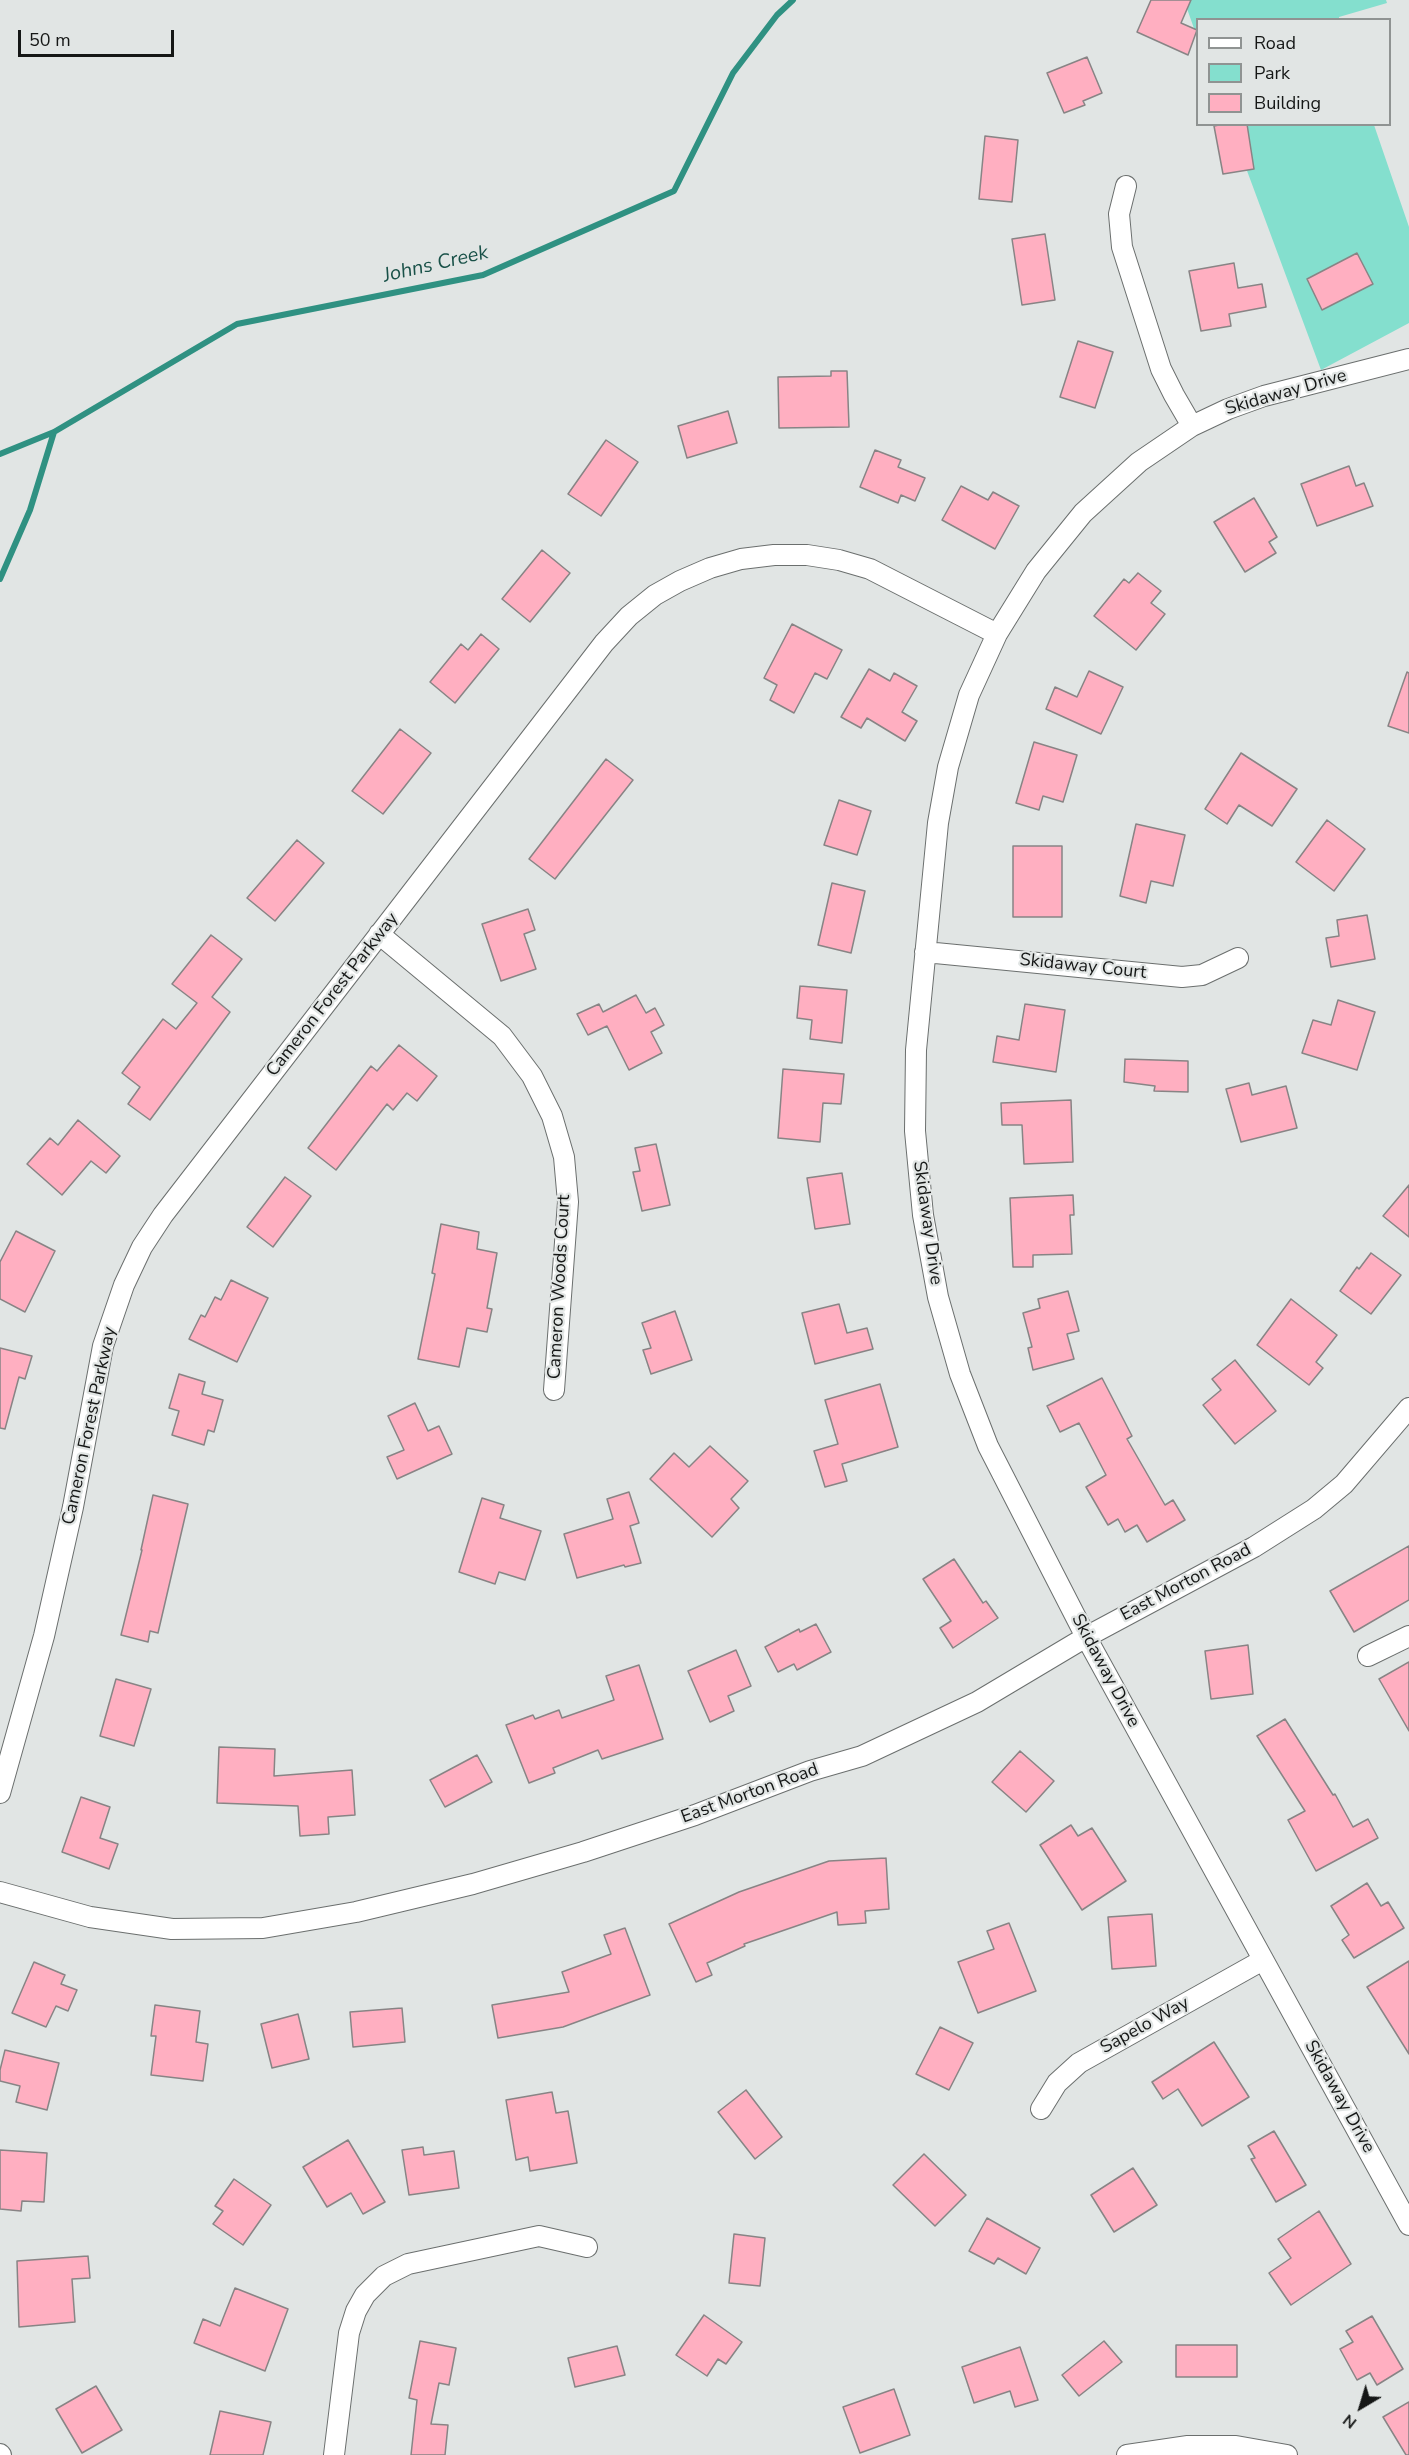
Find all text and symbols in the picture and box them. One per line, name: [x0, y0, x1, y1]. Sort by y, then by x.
scale bar: [21, 18, 177, 56]
legend: [1196, 18, 1391, 126]
text: 50 m: [29, 28, 71, 52]
text: Road: [1254, 31, 1296, 55]
text: Park: [1254, 61, 1290, 85]
text: Building: [1254, 91, 1321, 115]
water label: Johns Creek: [381, 241, 491, 289]
street label: Skidaway Drive: [1223, 365, 1349, 421]
street label: Cameron Forest Parkway: [262, 909, 404, 1081]
street label: Skidaway Court: [1019, 950, 1147, 984]
street label: Skidaway Drive: [908, 1160, 946, 1286]
street label: Cameron Woods Court: [544, 1194, 576, 1380]
street label: Cameron Forest Parkway: [58, 1325, 122, 1527]
street label: East Morton Road: [1117, 1540, 1255, 1626]
street label: Skidaway Drive: [1066, 1611, 1144, 1731]
street label: East Morton Road: [678, 1759, 822, 1829]
street label: Sapelo Way: [1097, 1993, 1193, 2059]
street label: Skidaway Drive: [1299, 2037, 1379, 2157]
north arrow: [1331, 2377, 1391, 2437]
text: N: [1338, 2409, 1361, 2434]

